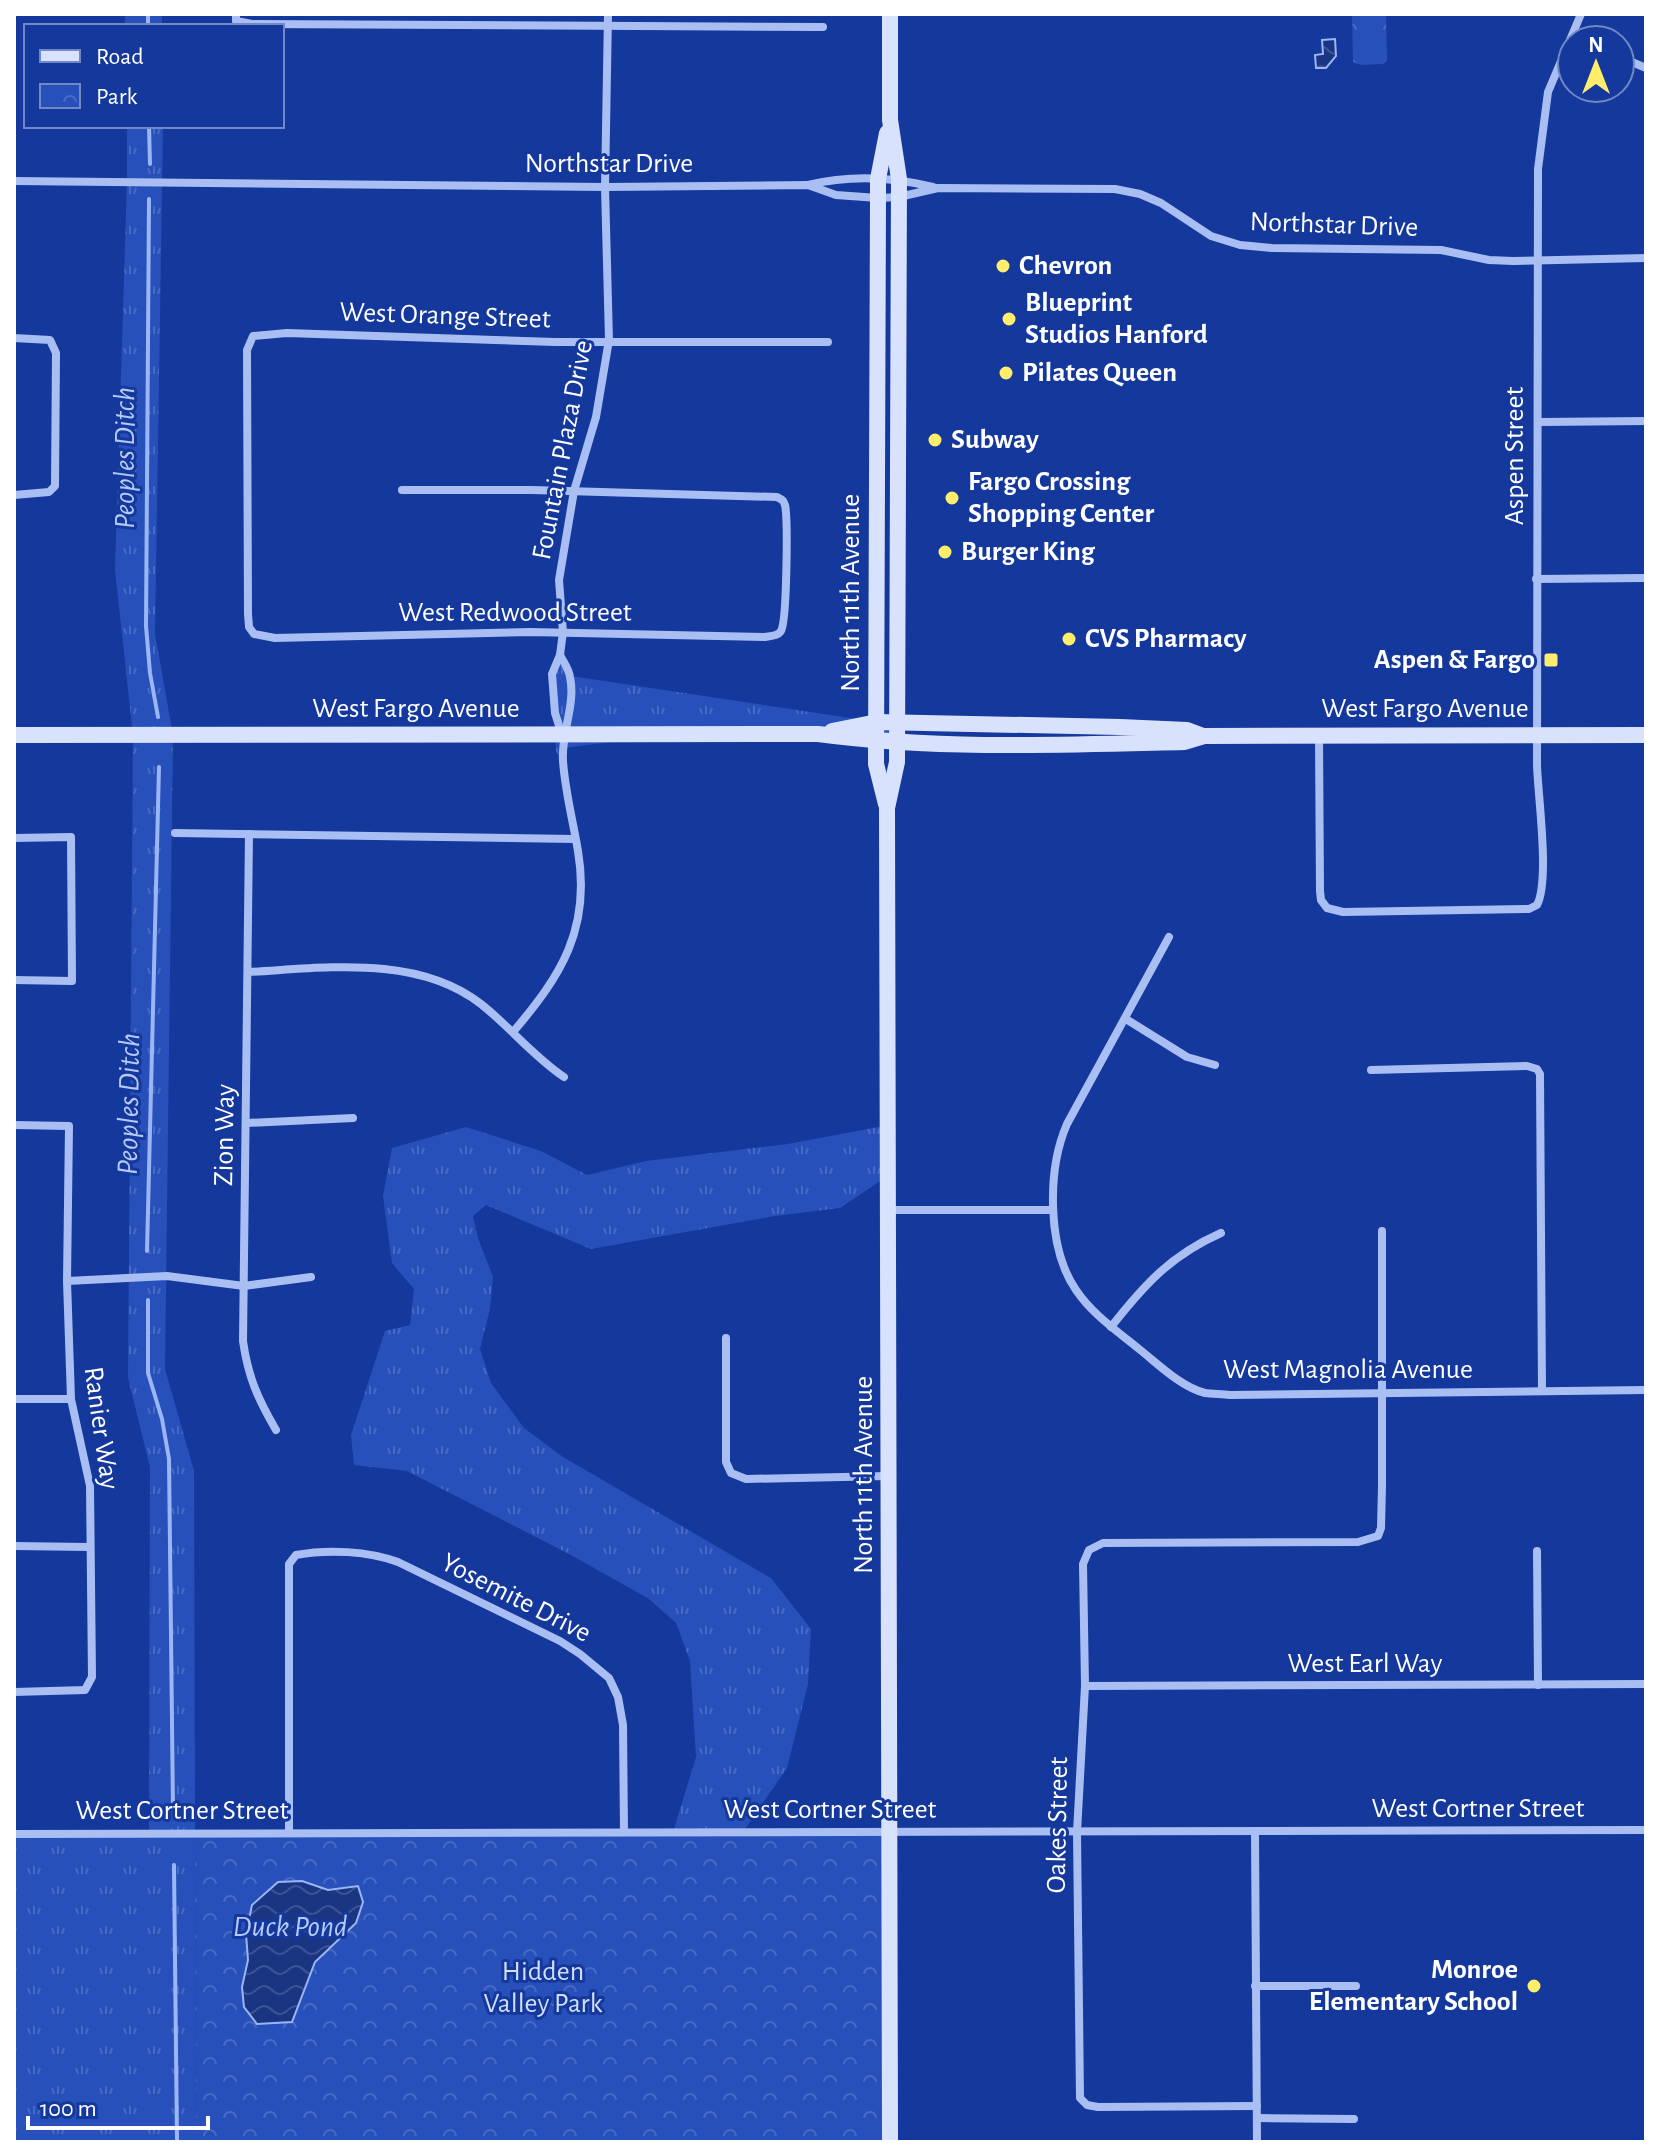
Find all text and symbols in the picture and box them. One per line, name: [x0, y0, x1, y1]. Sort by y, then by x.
legend: [24, 24, 284, 128]
north arrow: [1556, 24, 1636, 104]
text: N: [1588, 34, 1604, 56]
text: Road: [96, 45, 144, 69]
text: Park: [96, 85, 137, 109]
street label: Northstar Drive: [525, 150, 693, 178]
street label: Northstar Drive: [1249, 208, 1419, 242]
place label: Chevron: [1019, 252, 1112, 280]
marker: Chevron: [994, 257, 1012, 275]
place label: Blueprint Studios Hanford: [1025, 289, 1208, 349]
street label: West Orange Street: [339, 298, 551, 334]
marker: Blueprint Studios Hanford: [1000, 310, 1018, 328]
street label: Fountain Plaza Drive: [528, 338, 598, 562]
place label: Pilates Queen: [1022, 359, 1177, 387]
marker: Pilates Queen: [997, 364, 1015, 382]
water label: Peoples Ditch: [110, 387, 140, 529]
street label: Aspen Street: [1501, 387, 1529, 525]
place label: Subway: [951, 426, 1039, 454]
marker: Subway: [926, 431, 944, 449]
place label: Fargo Crossing Shopping Center: [968, 468, 1154, 528]
marker: Fargo Crossing Shopping Center: [943, 489, 961, 507]
street label: North 11th Avenue: [837, 494, 865, 692]
place label: Burger King: [961, 538, 1096, 566]
marker: Burger King: [936, 543, 954, 561]
street label: West Redwood Street: [398, 599, 632, 627]
place label: CVS Pharmacy: [1085, 625, 1247, 653]
marker: CVS Pharmacy: [1060, 630, 1078, 648]
place label: Aspen & Fargo: [1374, 646, 1535, 674]
marker: Aspen & Fargo: [1542, 651, 1560, 669]
street label: West Fargo Avenue: [312, 695, 520, 723]
street label: West Fargo Avenue: [1321, 695, 1529, 723]
water label: Peoples Ditch: [113, 1033, 145, 1175]
street label: Zion Way: [210, 1084, 240, 1186]
street label: West Magnolia Avenue: [1223, 1356, 1473, 1384]
street label: Ranier Way: [79, 1365, 123, 1491]
street label: North 11th Avenue: [850, 1376, 878, 1574]
street label: Yosemite Drive: [437, 1548, 595, 1648]
street label: West Earl Way: [1288, 1650, 1442, 1678]
street label: Oakes Street: [1043, 1756, 1073, 1894]
street label: West Cortner Street: [1372, 1795, 1585, 1823]
street label: West Cortner Street: [724, 1796, 937, 1824]
street label: West Cortner Street: [76, 1797, 289, 1825]
water label: Duck Pond: [233, 1912, 347, 1942]
place label: Monroe Elementary School: [1309, 1956, 1518, 2016]
park label: Hidden Valley Park: [484, 1958, 603, 2018]
marker: Monroe Elementary School: [1525, 1977, 1543, 1995]
scale bar: [28, 2080, 208, 2130]
text: 100 m: [40, 2097, 97, 2121]

